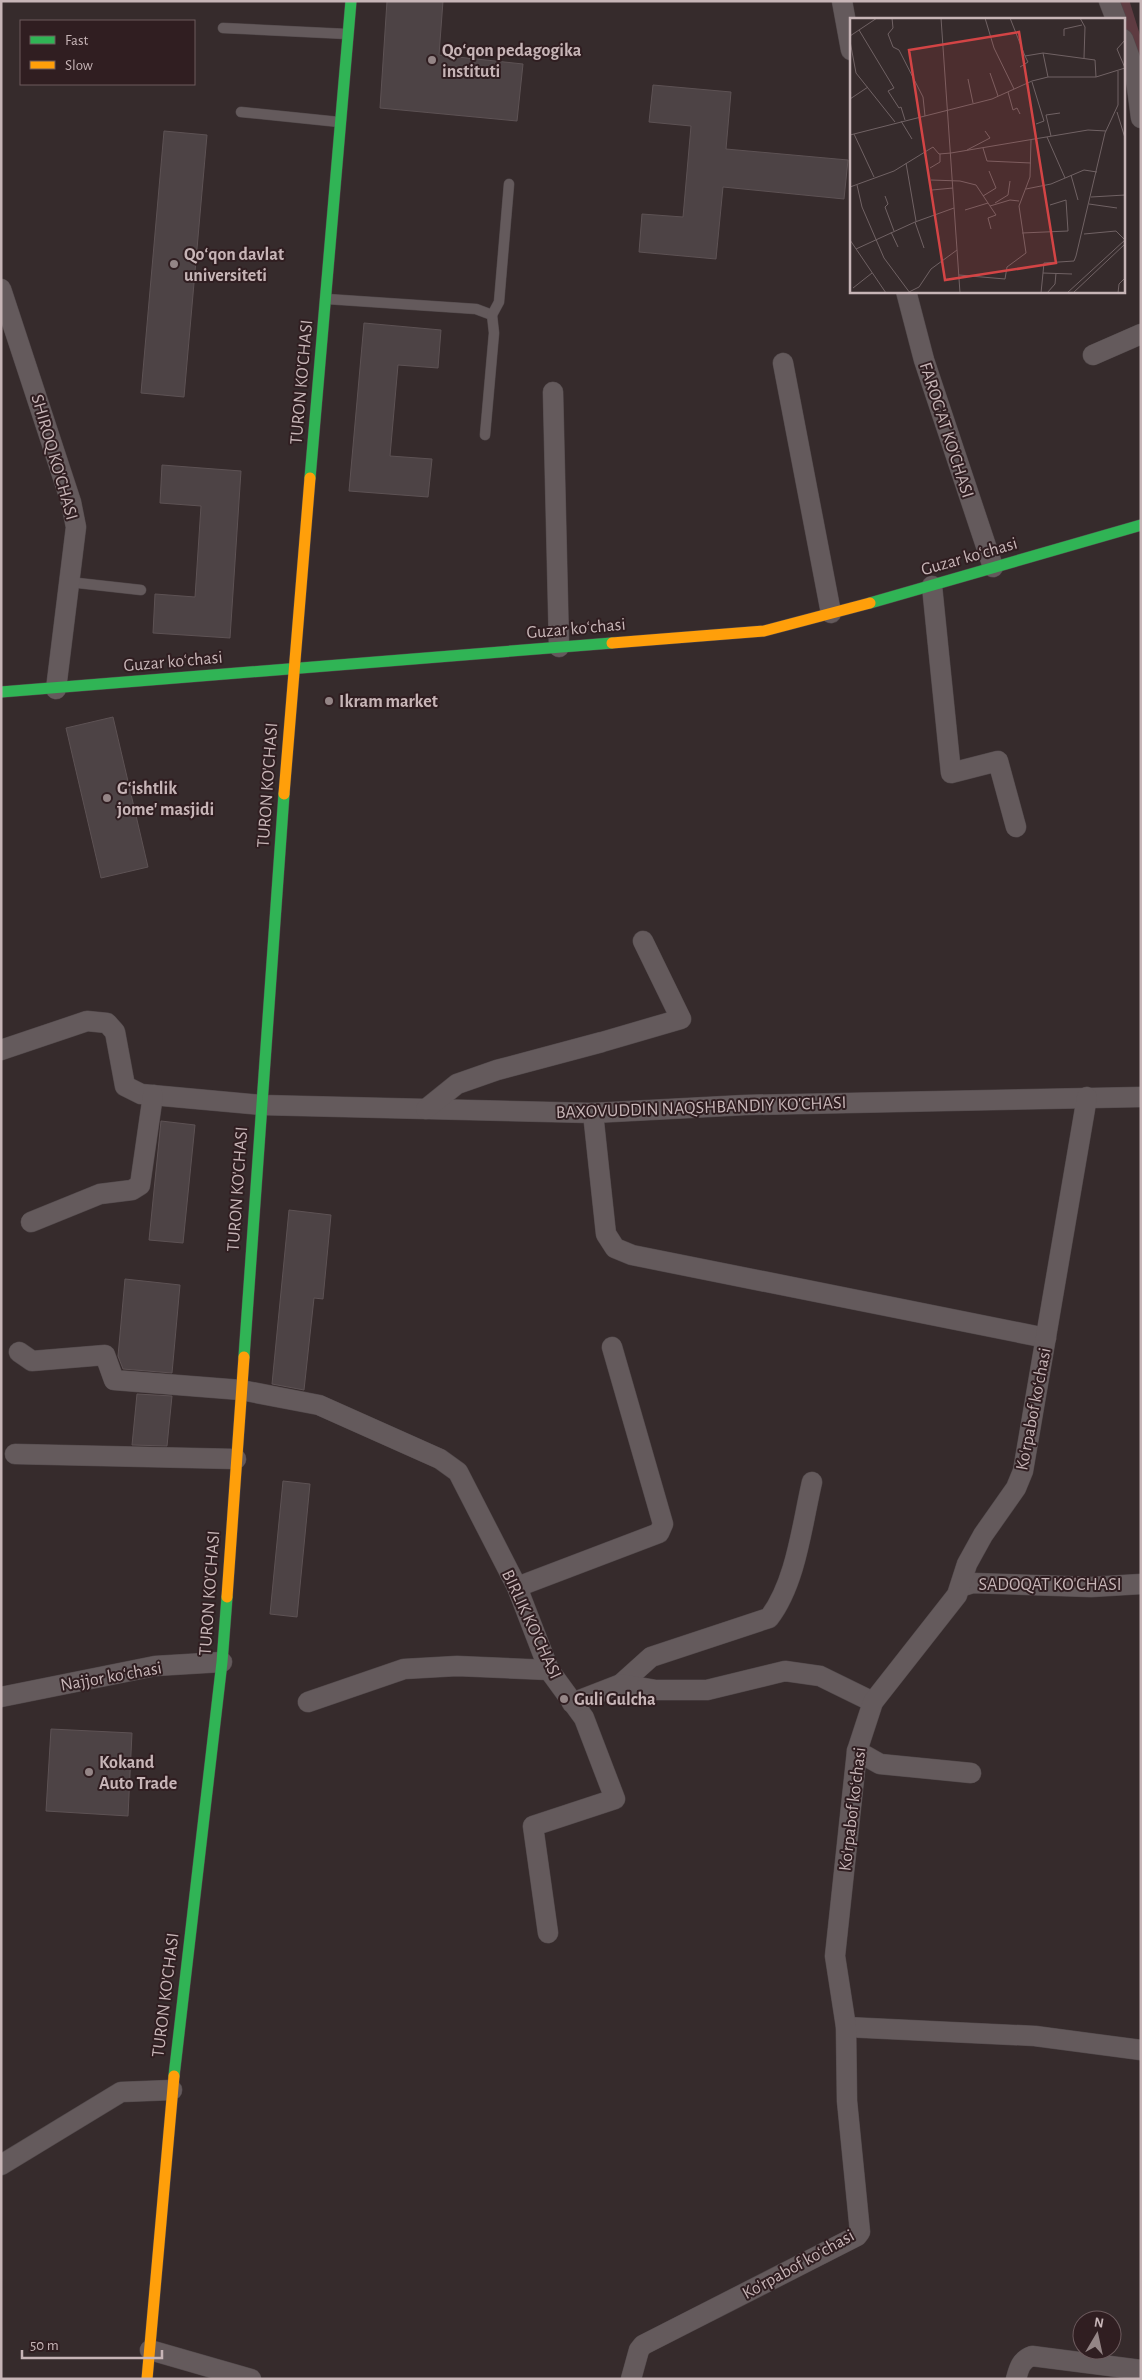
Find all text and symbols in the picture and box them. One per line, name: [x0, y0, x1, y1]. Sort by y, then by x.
inset map: [850, 18, 1124, 292]
legend: [20, 20, 195, 85]
text: Fast: [65, 33, 89, 48]
place label: Qoʻqon pedagogika instituti: [442, 42, 582, 81]
marker: Qoʻqon pedagogika instituti: [426, 54, 438, 66]
text: Slow: [65, 58, 93, 73]
place label: Qoʻqon davlat universiteti: [184, 246, 284, 285]
marker: Qoʻqon davlat universiteti: [168, 258, 180, 270]
street label: TURON KO'CHASI: [288, 319, 316, 445]
street label: FAROG'AT KO'CHASI: [916, 360, 976, 500]
street label: SHIROQ KO'CHASI: [27, 392, 81, 522]
street label: Guzar koʻchasi: [919, 535, 1020, 579]
street label: Guzar koʻchasi: [526, 616, 626, 642]
street label: Guzar koʻchasi: [123, 649, 223, 675]
place label: Ikram market: [339, 693, 438, 711]
marker: Ikram market: [323, 695, 335, 707]
street label: TURON KO'CHASI: [255, 722, 281, 848]
place label: Gʻishtlik jome' masjidi: [117, 780, 214, 819]
marker: Gʻishtlik jome' masjidi: [101, 792, 113, 804]
street label: BAXOVUDDIN NAQSHBANDIY KO'CHASI: [555, 1094, 847, 1122]
street label: TURON KO'CHASI: [225, 1126, 251, 1252]
street label: Ko'rpabof koʻchasi: [1013, 1346, 1055, 1472]
street label: TURON KO'CHASI: [197, 1530, 223, 1656]
street label: BIRLIK KO'CHASI: [498, 1567, 564, 1682]
street label: SADOQAT KO'CHASI: [978, 1576, 1122, 1594]
street label: Najjor koʻchasi: [59, 1659, 163, 1695]
place label: Guli Gulcha: [574, 1691, 656, 1709]
marker: Guli Gulcha: [558, 1693, 570, 1705]
street label: Ko'rpabof koʻchasi: [836, 1746, 870, 1872]
place label: Kokand Auto Trade: [99, 1754, 177, 1793]
marker: Kokand Auto Trade: [83, 1766, 95, 1778]
street label: TURON KO'CHASI: [149, 1932, 183, 2058]
street label: Ko'rpabof koʻchasi: [740, 2227, 857, 2303]
north arrow: [1072, 2310, 1122, 2360]
text: N: [1093, 2315, 1105, 2331]
scale bar: [22, 2328, 162, 2360]
text: 50 m: [30, 2338, 59, 2353]

